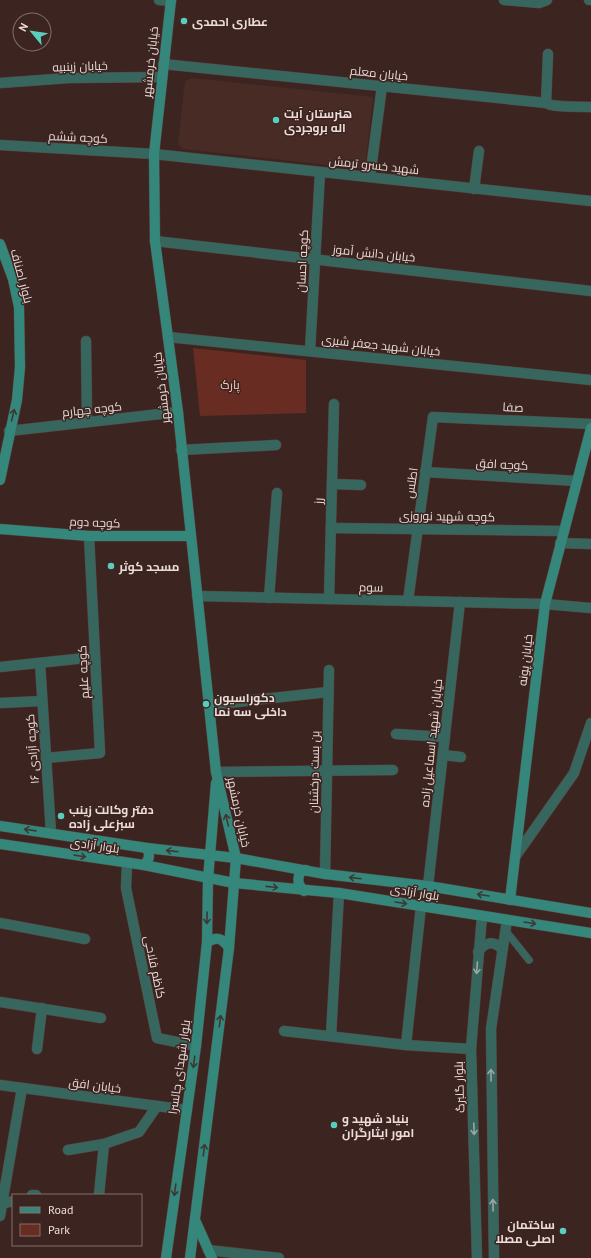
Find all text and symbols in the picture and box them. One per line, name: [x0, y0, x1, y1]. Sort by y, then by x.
north arrow: [12, 12, 52, 52]
place label: عطاری احمدی: [192, 14, 268, 30]
marker: عطاری احمدی: [179, 16, 189, 26]
text: N: [15, 21, 31, 34]
street label: خیابان خرمشهر: [139, 26, 161, 99]
street label: خیابان زینبیه: [52, 58, 108, 74]
street label: خیابان معلم: [349, 62, 409, 85]
place label: هنرستان آیت اله بروجردی: [284, 106, 352, 136]
marker: هنرستان آیت اله بروجردی: [271, 115, 281, 125]
street label: کوچه ششم: [48, 128, 108, 148]
street label: شهید خسرو ترمش: [328, 153, 420, 177]
street label: کوچه احسان: [293, 229, 313, 293]
street label: خیابان دانش آموز: [331, 241, 416, 265]
street label: بلوار اصناف: [8, 247, 36, 305]
street label: خیابان شهید جعفر شیری: [321, 331, 441, 359]
street label: خیابان خرمشهر: [149, 352, 173, 425]
park label: پارک: [220, 377, 240, 394]
street label: کوچه چهارم: [61, 398, 123, 422]
street label: صفا: [502, 399, 524, 415]
one-way arrow: [10, 409, 18, 422]
street label: کوچه افق: [475, 455, 529, 475]
street label: اطلس: [401, 467, 421, 499]
street label: رز: [310, 498, 326, 505]
street label: کوچه شهید نوروزی: [399, 508, 495, 526]
street label: کوچه دوم: [69, 514, 121, 532]
place label: مسجد کوثر: [118, 559, 180, 575]
marker: مسجد کوثر: [106, 561, 116, 571]
street label: سوم: [359, 579, 383, 596]
street label: خیابان پونه: [514, 633, 538, 687]
street label: کوچه علیم: [74, 645, 94, 699]
street label: خیابان شهید اسماعیل زاده: [417, 678, 445, 808]
place label: دکوراسیون داخلی سه نما: [214, 690, 287, 720]
marker: دکوراسیون داخلی سه نما: [201, 699, 211, 709]
street label: کوچه آزادی ۱۶: [22, 713, 44, 784]
street label: بن بست درخشنان: [306, 731, 322, 813]
street label: خیابان خرمشهر: [224, 775, 254, 849]
place label: دفتر وکالت زینب سبزعلی زاده: [69, 802, 154, 832]
marker: دفتر وکالت زینب سبزعلی زاده: [56, 811, 66, 821]
one-way arrow: [223, 814, 231, 827]
one-way arrow: [24, 826, 37, 834]
street label: بلوار آزادی: [69, 834, 121, 856]
one-way arrow: [166, 847, 179, 854]
one-way arrow: [73, 852, 86, 860]
one-way arrow: [349, 874, 362, 881]
street label: بلوار آزادی: [389, 881, 441, 903]
one-way arrow: [266, 884, 279, 891]
one-way arrow: [477, 891, 490, 899]
one-way arrow: [395, 899, 408, 907]
one-way arrow: [204, 911, 211, 924]
one-way arrow: [523, 919, 536, 927]
street label: کاظم فلاحی: [140, 934, 169, 1000]
one-way arrow: [473, 961, 480, 974]
one-way arrow: [216, 1015, 224, 1028]
street label: بلوار شهدای چالسرا: [165, 1019, 195, 1116]
one-way arrow: [190, 1055, 198, 1068]
street label: بلوار گلبرگ: [451, 1061, 467, 1113]
one-way arrow: [487, 1069, 495, 1082]
street label: خیابان افق: [68, 1074, 122, 1096]
place label: بنیاد شهید و امور ایثارگران: [342, 1111, 414, 1141]
marker: بنیاد شهید و امور ایثارگران: [329, 1120, 339, 1130]
one-way arrow: [470, 1122, 477, 1135]
one-way arrow: [200, 1144, 208, 1157]
one-way arrow: [171, 1183, 179, 1196]
legend: [12, 1194, 142, 1246]
one-way arrow: [489, 1199, 497, 1212]
text: Road: [48, 1202, 73, 1217]
place label: ساختمان اصلی مصلا: [495, 1217, 555, 1247]
text: Park: [48, 1222, 70, 1237]
marker: ساختمان اصلی مصلا: [558, 1226, 568, 1236]

